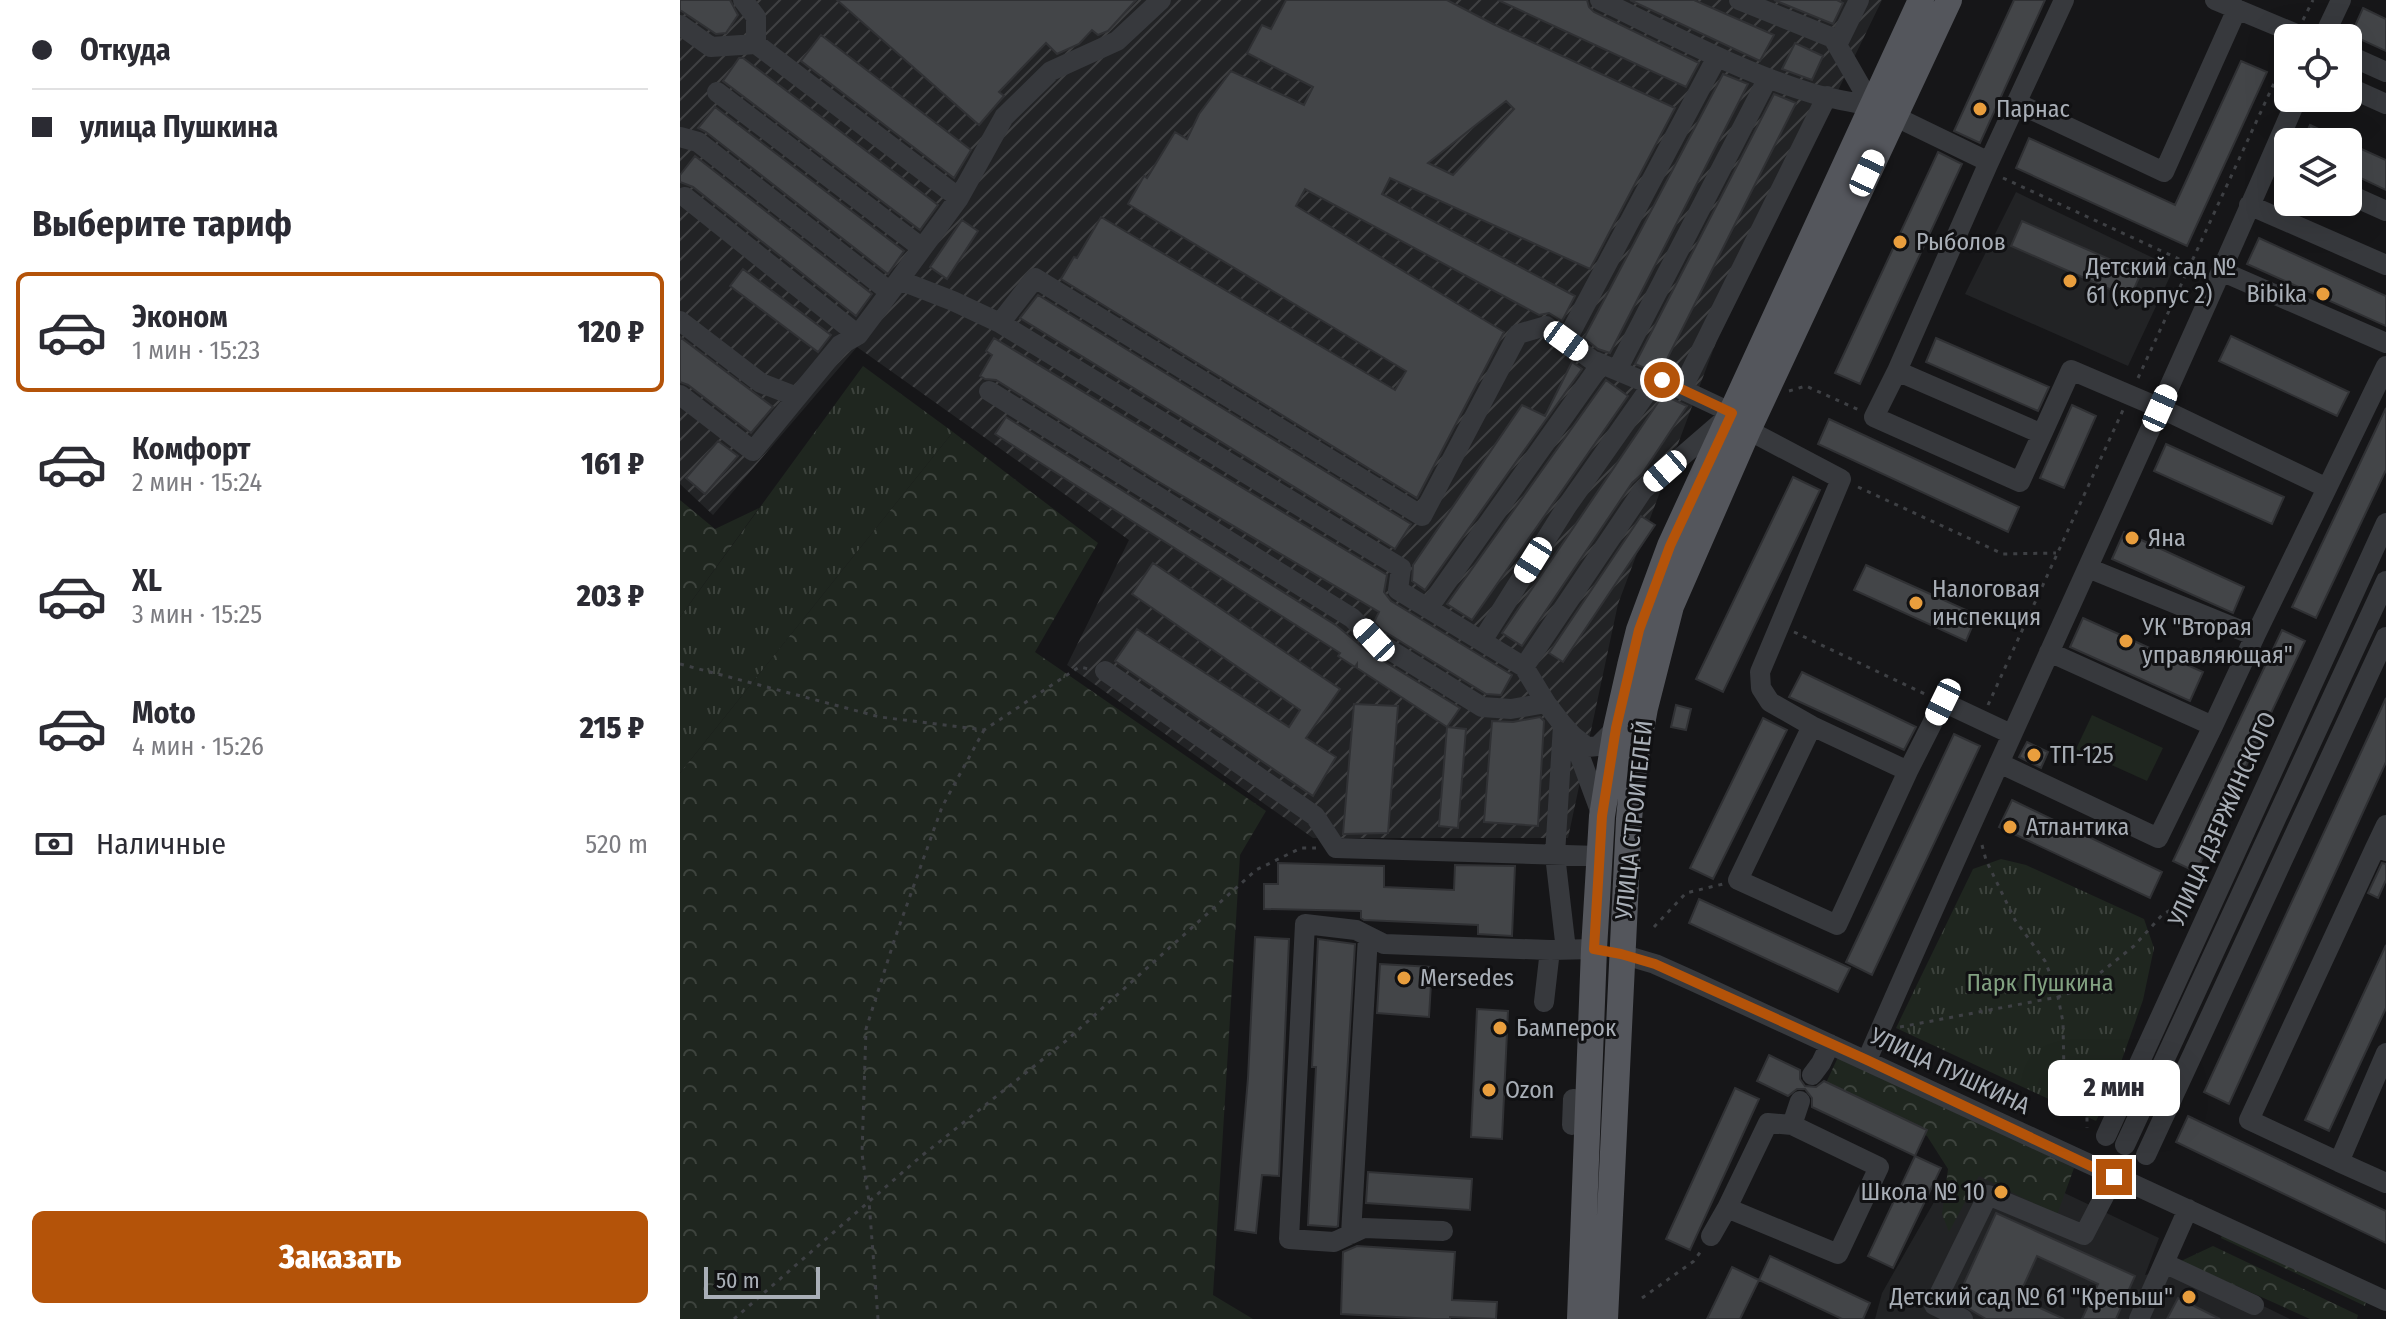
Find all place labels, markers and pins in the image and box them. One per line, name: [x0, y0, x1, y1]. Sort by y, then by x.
place label: Парнас: [1996, 95, 2070, 123]
marker: Парнас: [1971, 100, 1989, 118]
place label: Рыболов: [1916, 228, 2006, 256]
marker: Рыболов: [1891, 233, 1909, 251]
place label: Детский сад № 61 (корпус 2): [2085, 253, 2236, 309]
marker: Детский сад № 61 (корпус 2): [2061, 272, 2079, 290]
place label: Bibika: [2246, 280, 2307, 308]
marker: Bibika: [2314, 285, 2332, 303]
place label: Яна: [2148, 524, 2186, 552]
marker: Яна: [2123, 529, 2141, 547]
place label: Налоговая инспекция: [1932, 575, 2041, 631]
marker: Налоговая инспекция: [1907, 594, 1925, 612]
place label: УК "Вторая управляющая": [2141, 613, 2293, 669]
marker: УК "Вторая управляющая": [2117, 632, 2135, 650]
place label: ТП-125: [2050, 741, 2114, 769]
marker: ТП-125: [2025, 746, 2043, 764]
place label: Атлантика: [2026, 813, 2129, 841]
marker: Атлантика: [2001, 818, 2019, 836]
place label: Mersedes: [1420, 964, 1514, 992]
marker: Mersedes: [1395, 969, 1413, 987]
place label: Бамперок: [1516, 1014, 1617, 1042]
marker: Бамперок: [1491, 1019, 1509, 1037]
place label: Ozon: [1505, 1076, 1554, 1104]
marker: Ozon: [1480, 1081, 1498, 1099]
place label: Школа № 10: [1860, 1178, 1985, 1206]
marker: Школа № 10: [1992, 1183, 2010, 1201]
place label: Детский сад № 61 "Крепыш": [1889, 1283, 2173, 1311]
marker: Детский сад № 61 "Крепыш": [2180, 1288, 2198, 1306]

